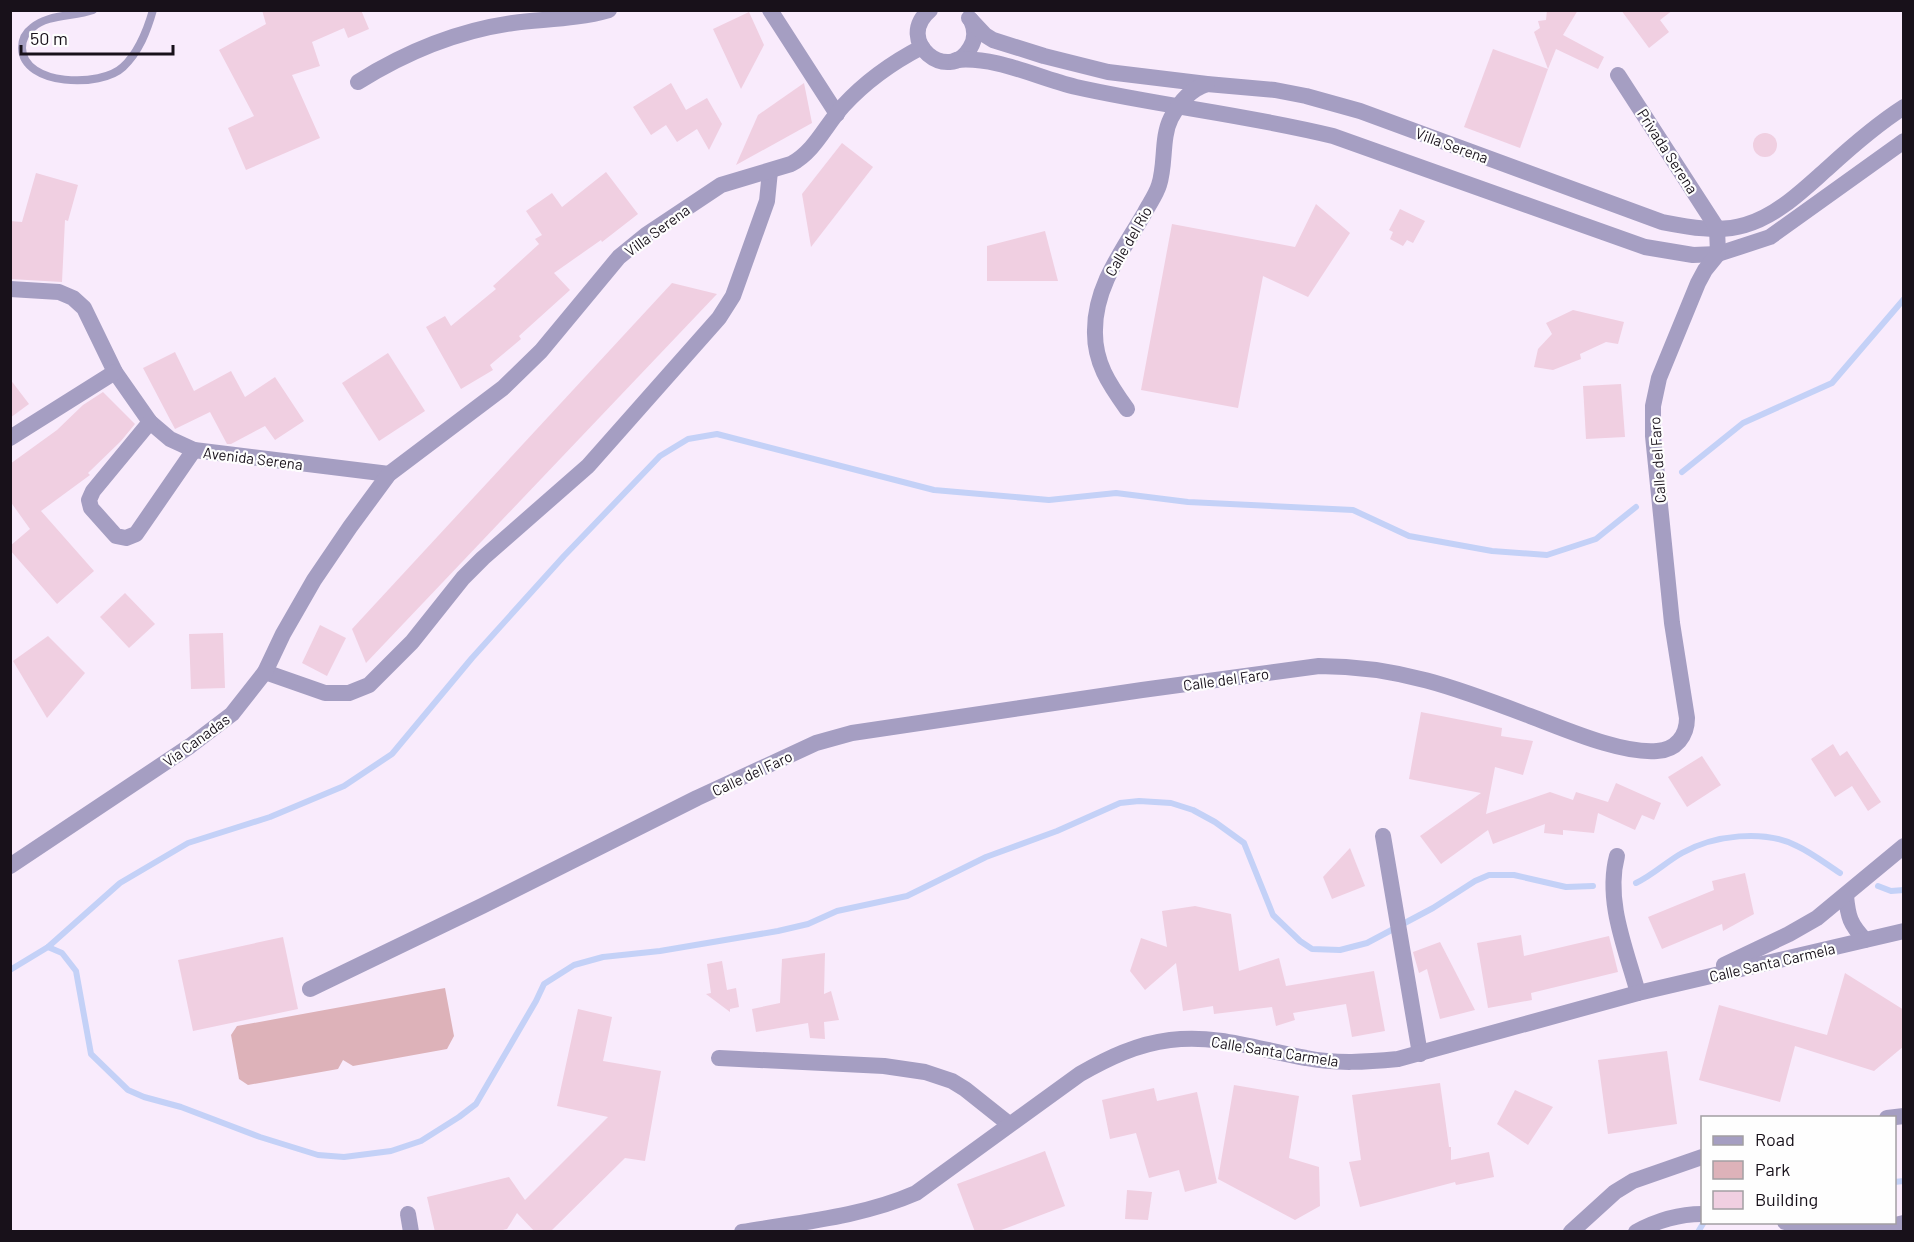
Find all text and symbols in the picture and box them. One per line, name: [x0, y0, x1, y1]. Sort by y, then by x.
scale bar: [21, 18, 172, 56]
text: 50 m: [30, 27, 68, 49]
street label: Privada Serena: [1634, 105, 1702, 197]
street label: Villa Serena: [1413, 124, 1491, 166]
street label: Villa Serena: [621, 200, 693, 260]
street label: Calle del Río: [1101, 203, 1155, 279]
street label: Calle del Faro: [1645, 416, 1669, 504]
street label: Avenida Serena: [202, 443, 304, 473]
street label: Calle del Faro: [1182, 664, 1270, 694]
street label: Vía Canadas: [159, 710, 233, 770]
street label: Calle del Faro: [709, 747, 795, 799]
street label: Calle Santa Carmela: [1707, 939, 1837, 985]
street label: Calle Santa Carmela: [1210, 1032, 1340, 1070]
legend: [1701, 1116, 1896, 1224]
text: Road: [1755, 1128, 1795, 1150]
text: Park: [1755, 1158, 1790, 1180]
text: Building: [1755, 1188, 1818, 1210]

